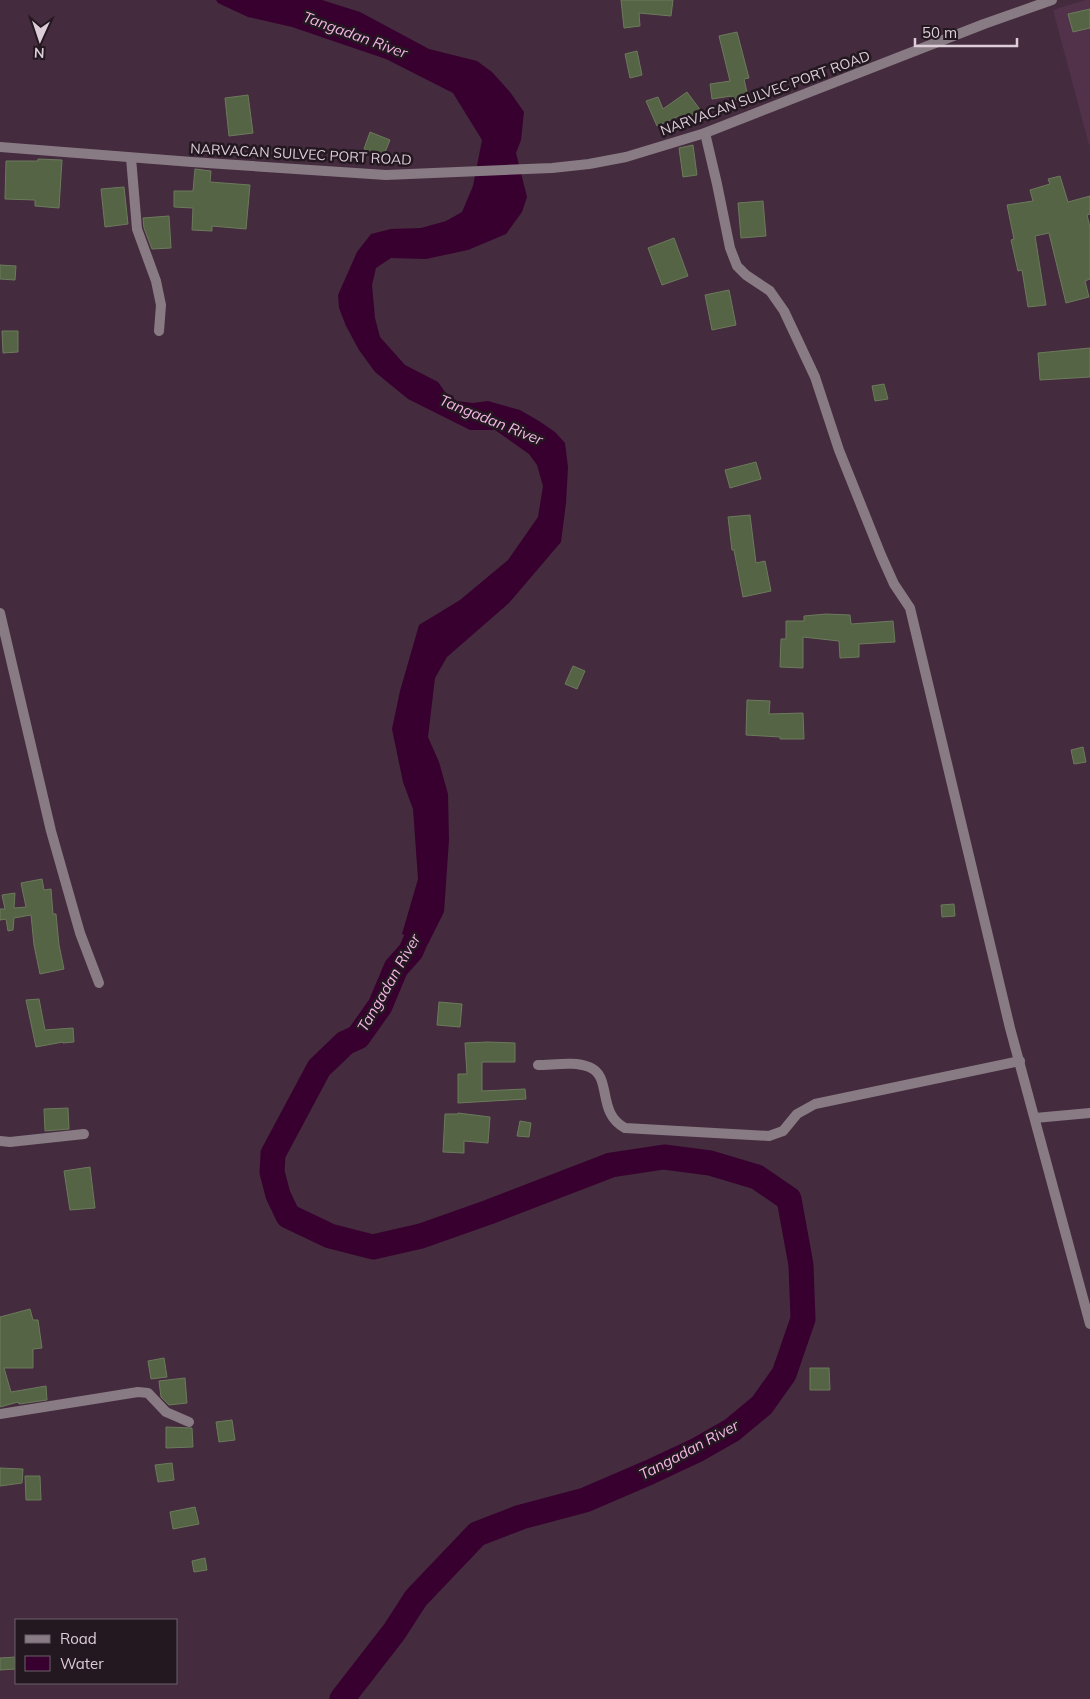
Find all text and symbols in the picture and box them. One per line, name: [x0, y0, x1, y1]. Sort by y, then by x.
water label: Tangadan River: [300, 7, 411, 62]
north arrow: [15, 15, 65, 65]
scale bar: [915, 15, 1018, 47]
text: 50 m: [922, 23, 957, 42]
text: N: [34, 44, 45, 62]
street label: NARVACAN SULVEC PORT ROAD: [658, 47, 872, 139]
street label: NARVACAN SULVEC PORT ROAD: [190, 139, 412, 169]
water label: Tangadan River: [437, 390, 546, 449]
water label: Tangadan River: [353, 930, 425, 1035]
water label: Tangadan River: [636, 1415, 742, 1484]
legend: [15, 1619, 178, 1684]
text: Road: [60, 1629, 97, 1648]
text: Water: [60, 1654, 104, 1673]

